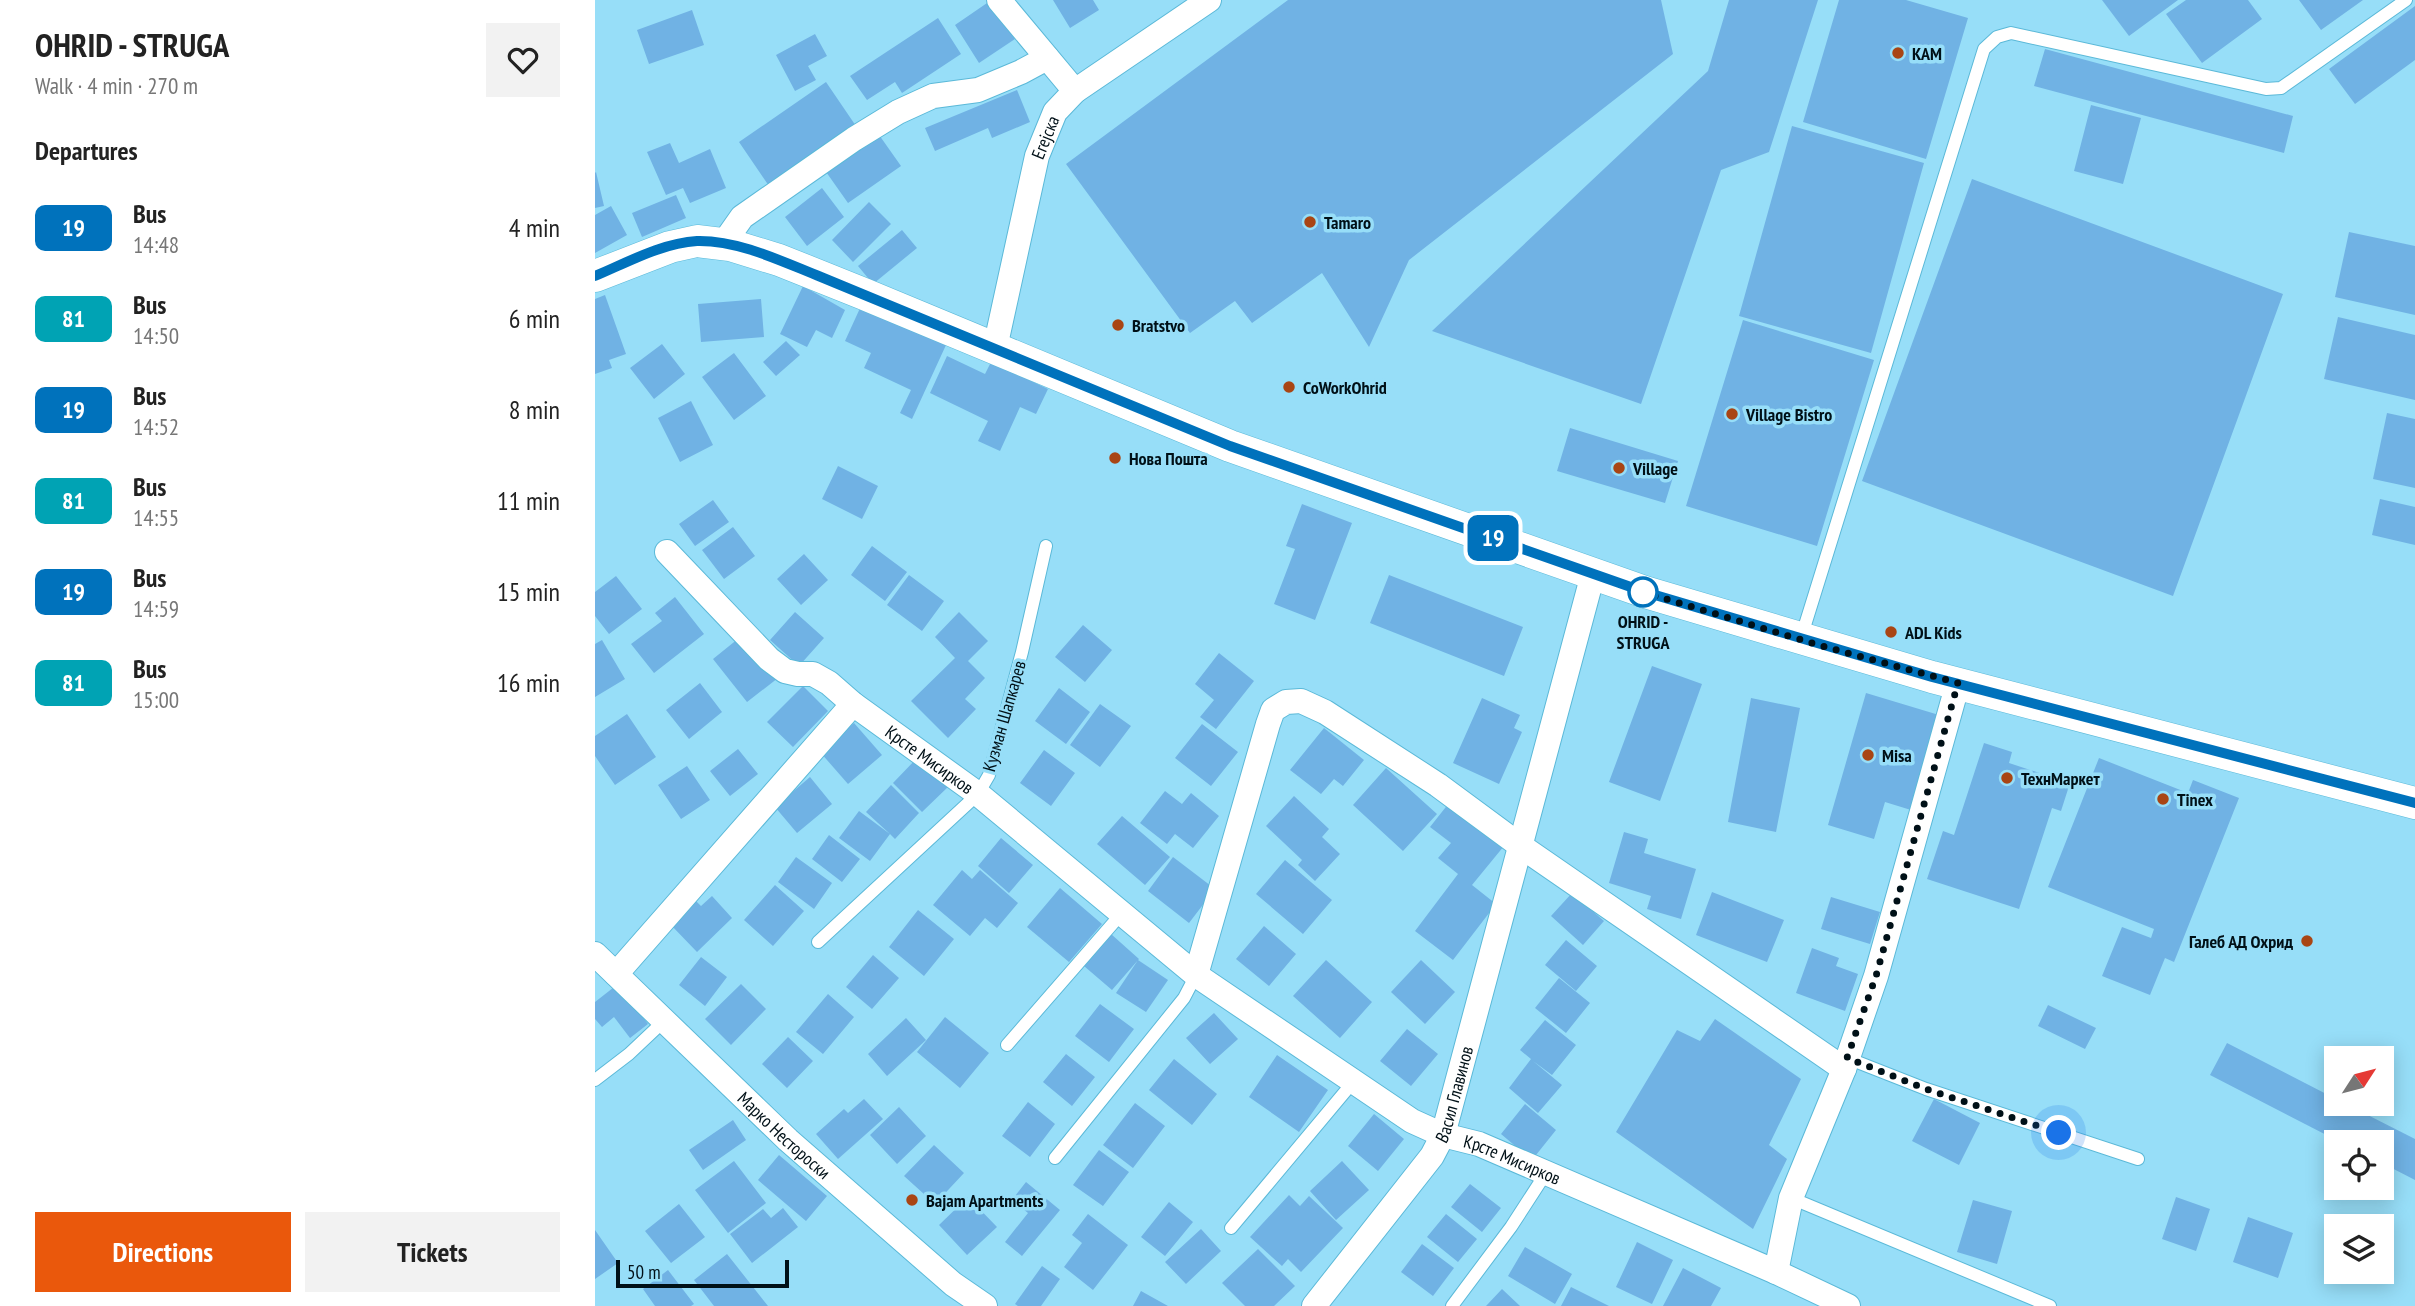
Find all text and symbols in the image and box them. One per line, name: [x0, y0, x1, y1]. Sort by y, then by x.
text: OHRID - STRUGA: [35, 23, 229, 66]
button: heart: [486, 23, 560, 97]
place label: KAM: [1912, 42, 1942, 65]
marker: KAM: [1890, 45, 1906, 61]
text: Walk · 4 min · 270 m: [35, 71, 198, 100]
street label: Егејска: [1026, 112, 1064, 162]
text: Departures: [35, 134, 138, 167]
text: Bus: [133, 197, 166, 230]
text: 4 min: [509, 211, 560, 244]
place label: Tamaro: [1324, 211, 1371, 234]
text: 19: [62, 212, 85, 243]
marker: Tamaro: [1302, 214, 1318, 230]
text: 14:48: [133, 230, 179, 259]
text: Bus: [133, 288, 166, 321]
text: 6 min: [509, 302, 560, 335]
text: 81: [62, 303, 85, 334]
place label: Bratstvo: [1132, 314, 1185, 337]
marker: Bratstvo: [1110, 317, 1126, 333]
text: 14:50: [133, 321, 179, 350]
place label: CoWorkOhrid: [1303, 376, 1387, 399]
text: Bus: [133, 379, 166, 412]
marker: CoWorkOhrid: [1281, 379, 1297, 395]
text: 8 min: [509, 393, 560, 426]
text: 19: [62, 394, 85, 425]
place label: Village Bistro: [1745, 403, 1832, 426]
marker: Village Bistro: [1724, 406, 1740, 422]
text: 14:52: [133, 412, 179, 441]
place label: Нова Пошта: [1129, 447, 1208, 470]
marker: Нова Пошта: [1107, 450, 1123, 466]
place label: Village: [1632, 457, 1678, 480]
marker: Village: [1611, 460, 1627, 476]
text: Bus: [133, 470, 166, 503]
text: 11 min: [497, 484, 560, 517]
text: 81: [62, 485, 85, 516]
text: 14:55: [133, 503, 179, 532]
line badge: 19: [1461, 515, 1525, 561]
text: 19: [1482, 522, 1504, 553]
text: Bus: [133, 561, 166, 594]
text: 15 min: [497, 575, 560, 608]
text: 19: [62, 576, 85, 607]
marker: OHRID - STRUGA: [1628, 577, 1658, 607]
text: 14:59: [133, 594, 179, 623]
place label: OHRID - STRUGA: [1617, 610, 1670, 654]
place label: ADL Kids: [1904, 621, 1962, 644]
marker: ADL Kids: [1883, 624, 1899, 640]
text: Bus: [133, 652, 166, 685]
street label: Кузман Шапкарев: [977, 658, 1031, 774]
text: 16 min: [497, 666, 560, 699]
text: 81: [62, 667, 85, 698]
text: 15:00: [133, 685, 179, 714]
street label: Крсте Мисирков: [881, 720, 978, 799]
place label: Misa: [1882, 744, 1912, 767]
marker: Misa: [1860, 747, 1876, 763]
place label: ТехнМаркет: [2021, 767, 2100, 790]
marker: ТехнМаркет: [1999, 770, 2015, 786]
place label: Tinex: [2177, 788, 2213, 811]
marker: Tinex: [2155, 791, 2171, 807]
place label: Галеб АД Охрид: [2189, 930, 2293, 953]
marker: Галеб АД Охрид: [2299, 933, 2315, 949]
street label: Васил Главинов: [1430, 1043, 1478, 1146]
north arrow: [2324, 1046, 2394, 1116]
map controls: [2324, 1046, 2394, 1284]
street label: Марко Нестороски: [733, 1086, 836, 1184]
your location: [2041, 1115, 2076, 1150]
street label: Крсте Мисирков: [1461, 1129, 1564, 1189]
button: locate: [2324, 1130, 2394, 1200]
place label: Bajam Apartments: [926, 1189, 1043, 1212]
marker: Bajam Apartments: [904, 1192, 920, 1208]
button: Directions: [35, 1212, 291, 1292]
button: Tickets: [305, 1212, 560, 1292]
button: layers: [2324, 1214, 2394, 1284]
scale bar: [616, 1257, 789, 1289]
text: 50 m: [627, 1260, 661, 1284]

